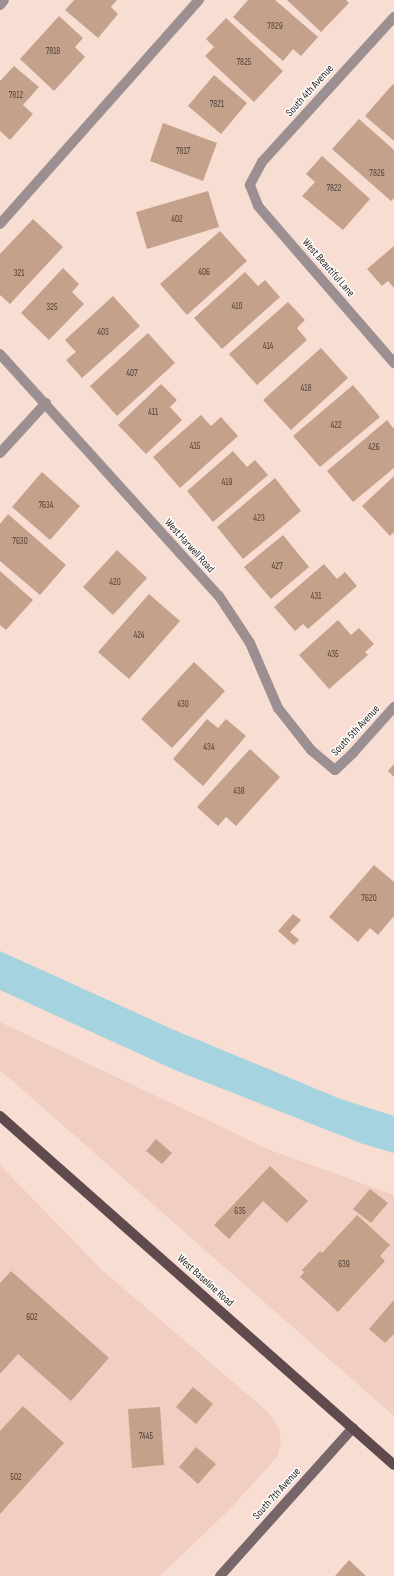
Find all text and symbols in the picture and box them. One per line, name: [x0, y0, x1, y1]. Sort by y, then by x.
house number: 7829: [267, 22, 283, 32]
house number: 7818: [46, 47, 60, 57]
house number: 7825: [237, 58, 251, 68]
street label: South 4th Avenue: [283, 62, 337, 120]
house number: 7812: [9, 91, 23, 101]
house number: 7821: [210, 100, 224, 110]
house number: 7817: [176, 147, 190, 157]
house number: 7826: [369, 169, 385, 179]
house number: 7822: [326, 184, 342, 194]
house number: 402: [171, 215, 183, 225]
street label: West Beautiful Lane: [299, 236, 357, 300]
house number: 406: [198, 268, 210, 278]
house number: 321: [14, 269, 24, 279]
house number: 410: [232, 302, 242, 312]
house number: 325: [46, 303, 58, 313]
house number: 403: [97, 328, 109, 338]
house number: 414: [263, 342, 273, 352]
house number: 407: [126, 369, 138, 379]
house number: 418: [301, 384, 311, 394]
house number: 411: [148, 408, 158, 418]
house number: 422: [330, 421, 342, 431]
house number: 415: [190, 442, 200, 452]
house number: 426: [368, 443, 380, 453]
house number: 419: [222, 478, 232, 488]
house number: 7634: [38, 501, 54, 511]
house number: 423: [253, 514, 265, 524]
street label: West Harwell Road: [161, 516, 217, 576]
house number: 7630: [12, 537, 28, 547]
house number: 427: [271, 562, 283, 572]
house number: 420: [109, 578, 121, 588]
house number: 431: [311, 592, 321, 602]
house number: 424: [133, 631, 145, 641]
house number: 435: [327, 650, 339, 660]
house number: 430: [177, 700, 189, 710]
street label: South 5th Avenue: [329, 703, 383, 759]
house number: 434: [203, 743, 215, 753]
house number: 438: [233, 787, 245, 797]
house number: 7620: [361, 894, 377, 904]
house number: 635: [234, 1207, 246, 1217]
street label: West Baseline Road: [174, 1252, 236, 1310]
house number: 639: [338, 1260, 350, 1270]
house number: 602: [26, 1313, 38, 1323]
house number: 7445: [139, 1432, 153, 1442]
street label: South 7th Avenue: [250, 1465, 304, 1523]
house number: 502: [10, 1473, 22, 1483]

